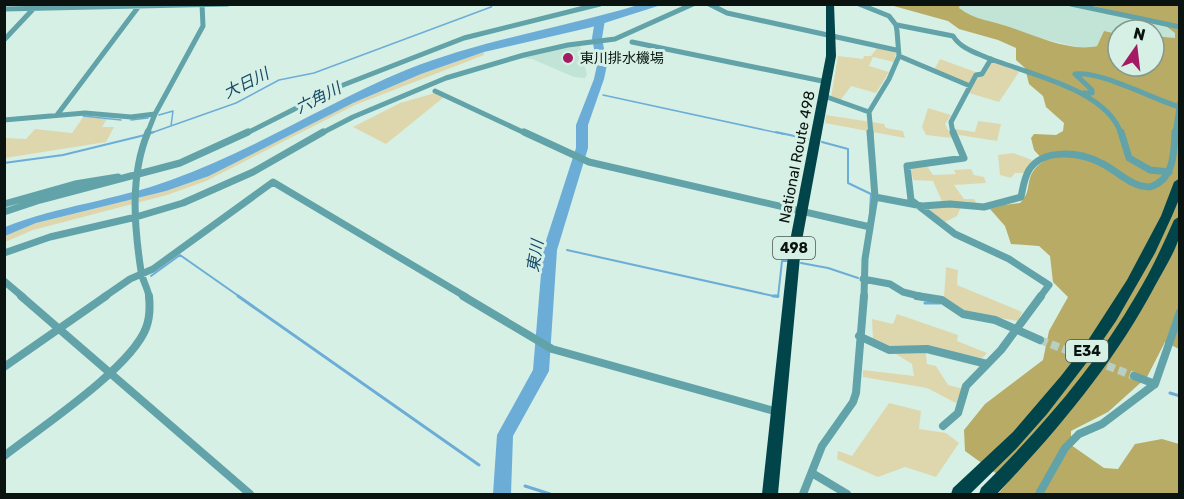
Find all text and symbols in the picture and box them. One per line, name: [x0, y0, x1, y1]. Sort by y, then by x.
north arrow: [1106, 18, 1166, 78]
text: N: [1132, 23, 1147, 45]
place label: 東川排水機場: [580, 50, 664, 67]
marker: 東川排水機場: [561, 51, 575, 65]
water label: 大日川: [220, 63, 274, 102]
water label: 六角川: [292, 78, 345, 117]
street label: National Route 498: [775, 89, 819, 225]
water label: 東川: [523, 237, 547, 273]
road number: 498: [773, 237, 815, 259]
road number: E34: [1066, 340, 1108, 362]

